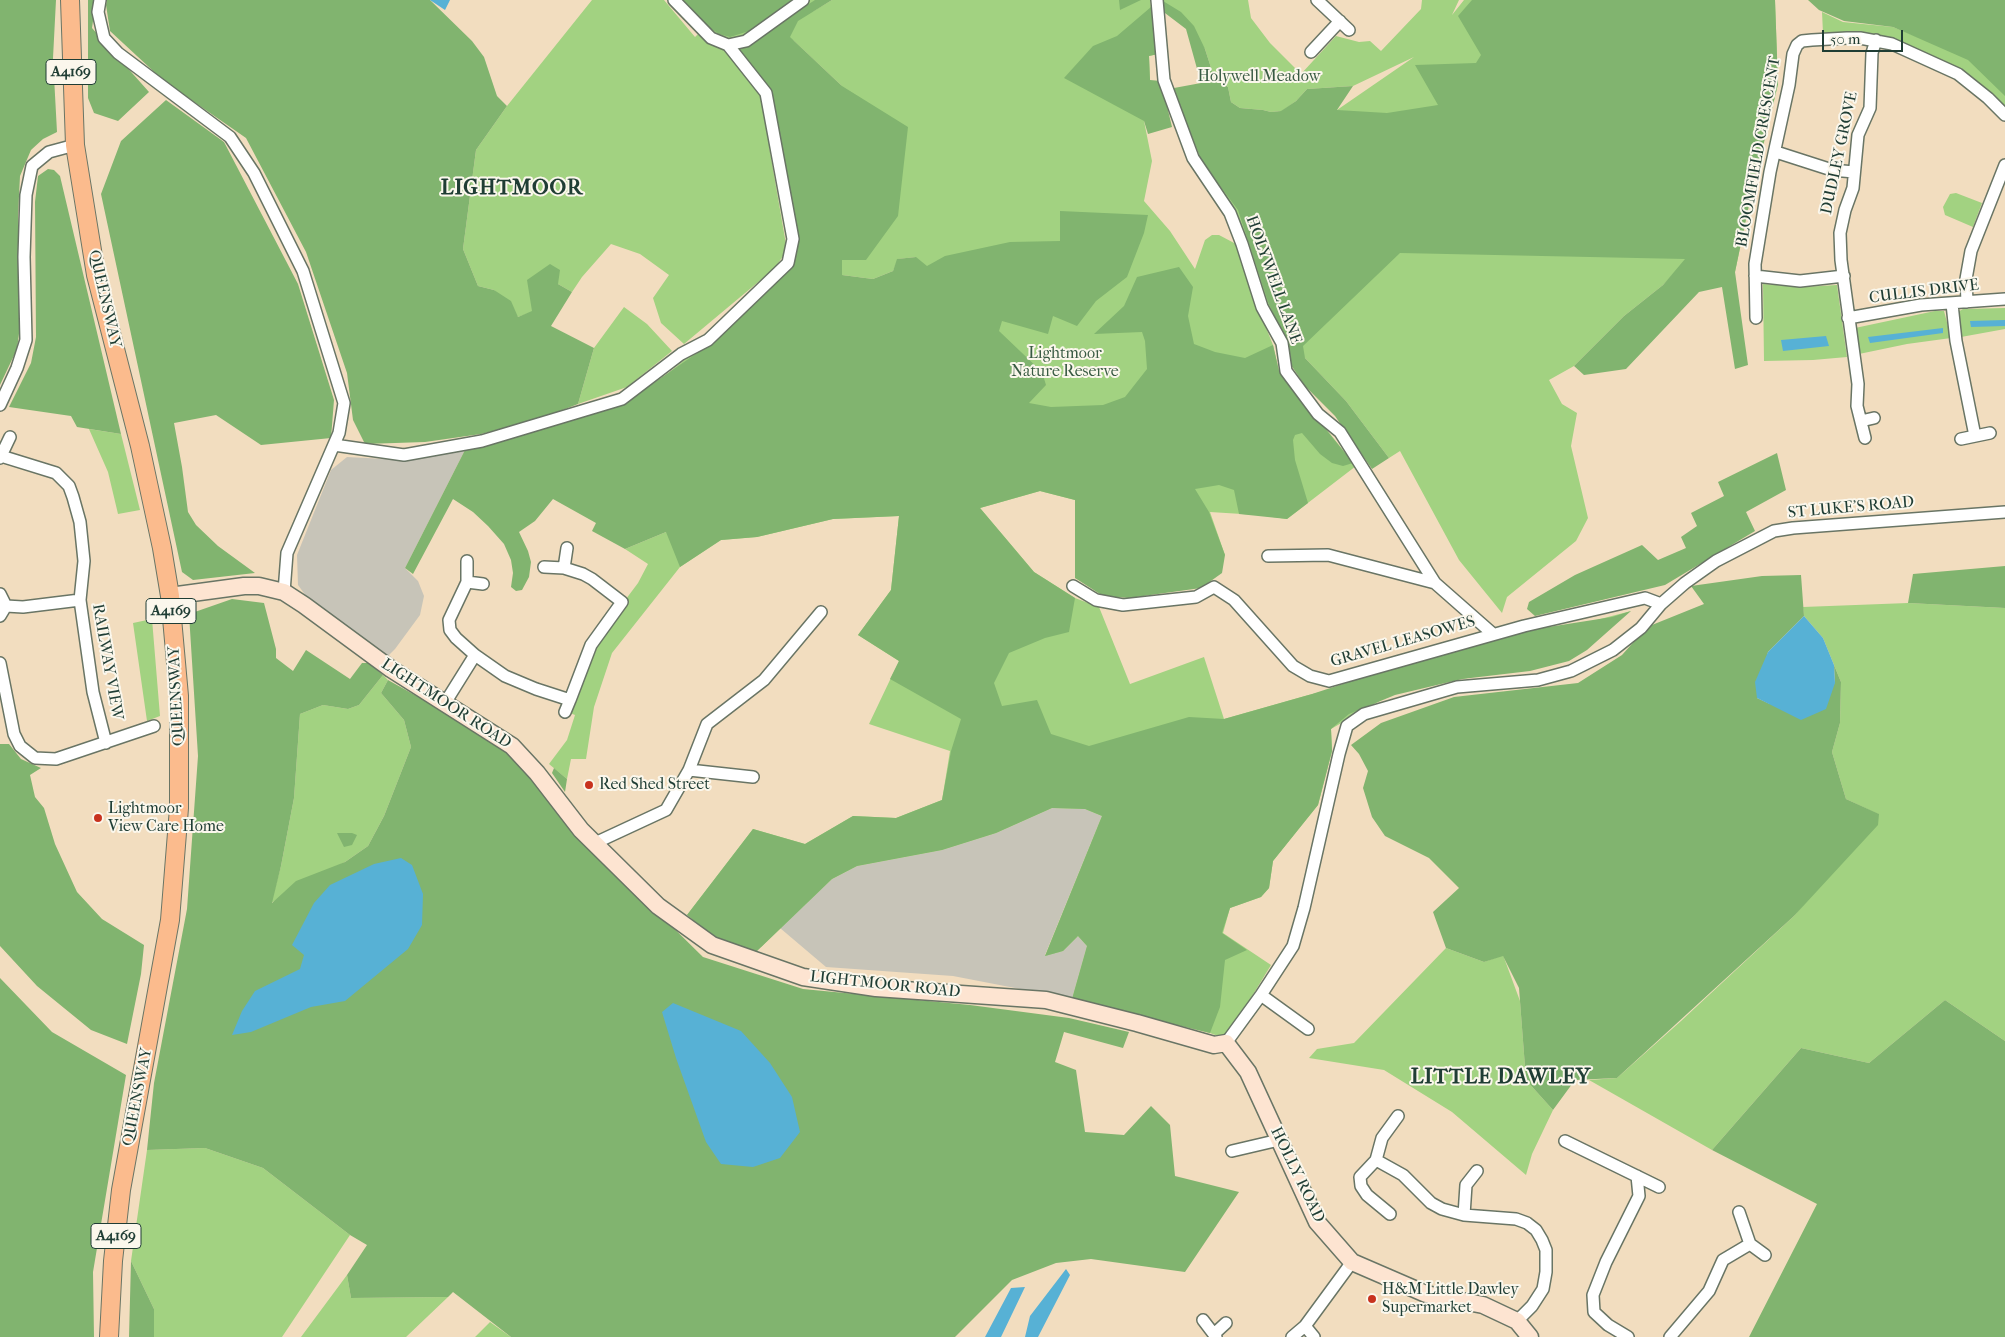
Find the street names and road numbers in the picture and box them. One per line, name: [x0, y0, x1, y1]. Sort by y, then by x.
street label: BLOOMFIELD CRESCENT: [1733, 55, 1785, 249]
road number: A4169: [46, 60, 96, 84]
street label: DUDLEY GROVE: [1818, 90, 1862, 216]
street label: HOLYWELL LANE: [1241, 213, 1305, 347]
street label: QUEENSWAY: [83, 248, 125, 350]
street label: CULLIS DRIVE: [1868, 276, 1980, 308]
street label: ST LUKE'S ROAD: [1787, 493, 1915, 523]
road number: A4169: [146, 598, 196, 624]
street label: RAILWAY VIEW: [87, 602, 127, 722]
street label: GRAVEL LEASOWES: [1328, 612, 1478, 672]
street label: QUEENSWAY: [165, 646, 189, 746]
street label: LIGHTMOOR ROAD: [377, 655, 515, 753]
street label: LIGHTMOOR ROAD: [809, 968, 961, 1002]
street label: QUEENSWAY: [119, 1046, 157, 1148]
street label: HOLLY ROAD: [1266, 1124, 1328, 1226]
road number: A4169: [91, 1224, 141, 1248]

